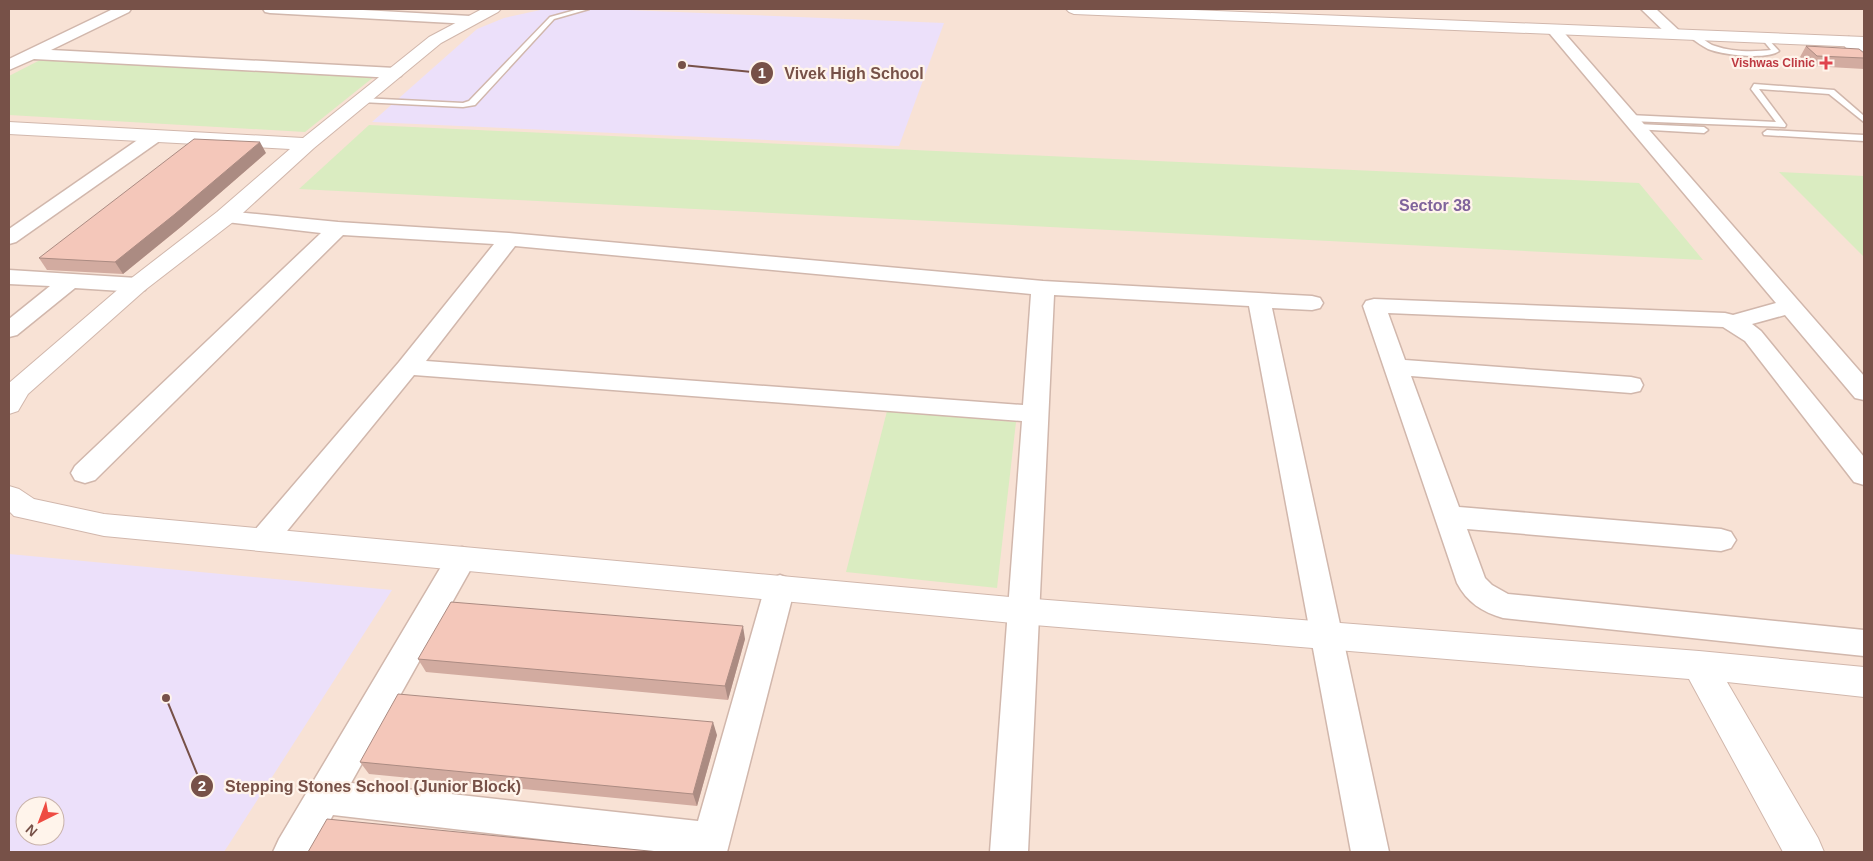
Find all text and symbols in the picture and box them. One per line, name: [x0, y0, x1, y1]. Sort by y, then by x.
place label: Vishwas Clinic: [1731, 56, 1815, 70]
marker: Vishwas Clinic: [1819, 56, 1833, 70]
callout: Vivek High School: [749, 58, 933, 89]
text: 1: [758, 64, 766, 81]
text: Vivek High School: [784, 65, 924, 82]
district label: Sector 38: [1399, 197, 1471, 214]
callout: Stepping Stones School (Junior Block): [190, 770, 531, 801]
text: 2: [198, 777, 206, 794]
text: Stepping Stones School (Junior Block): [225, 778, 521, 795]
north arrow: [15, 796, 65, 846]
text: N: [22, 821, 40, 840]

